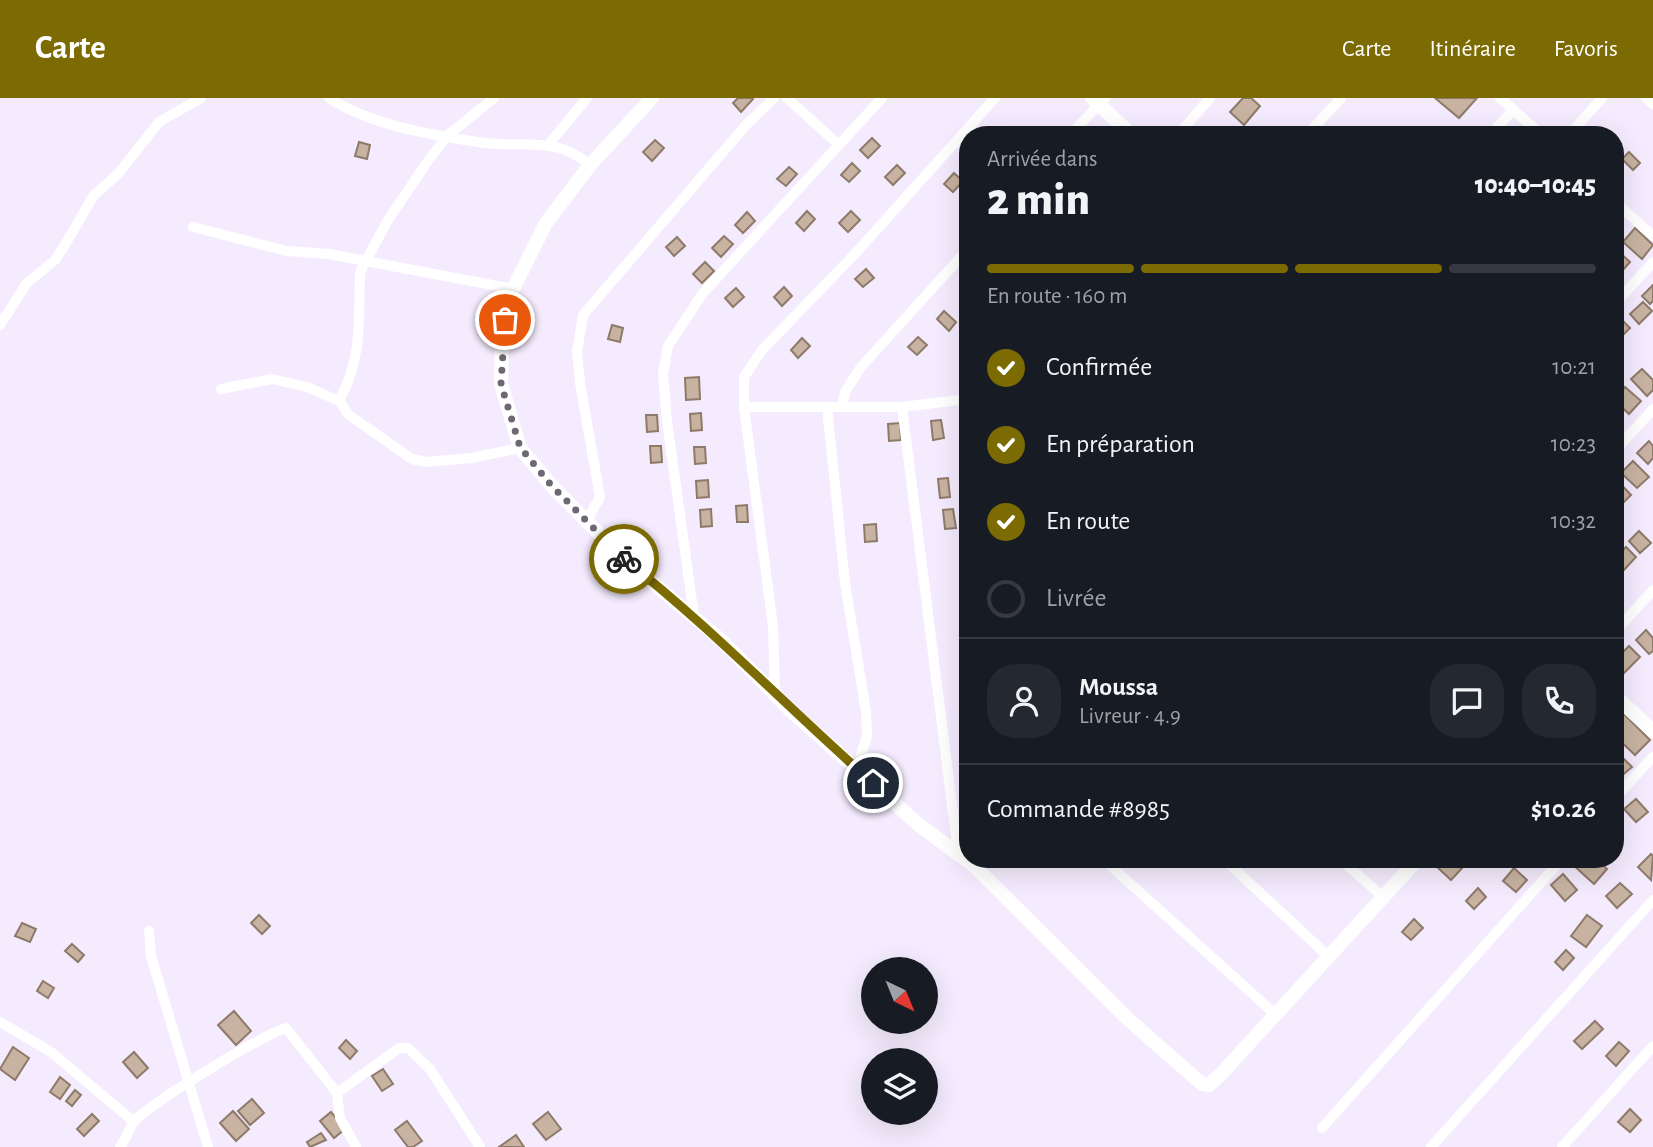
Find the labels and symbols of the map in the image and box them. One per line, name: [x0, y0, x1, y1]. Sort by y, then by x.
pin: [475, 290, 535, 350]
courier: [589, 524, 659, 594]
pin: [843, 753, 903, 813]
north arrow: [861, 957, 938, 1034]

